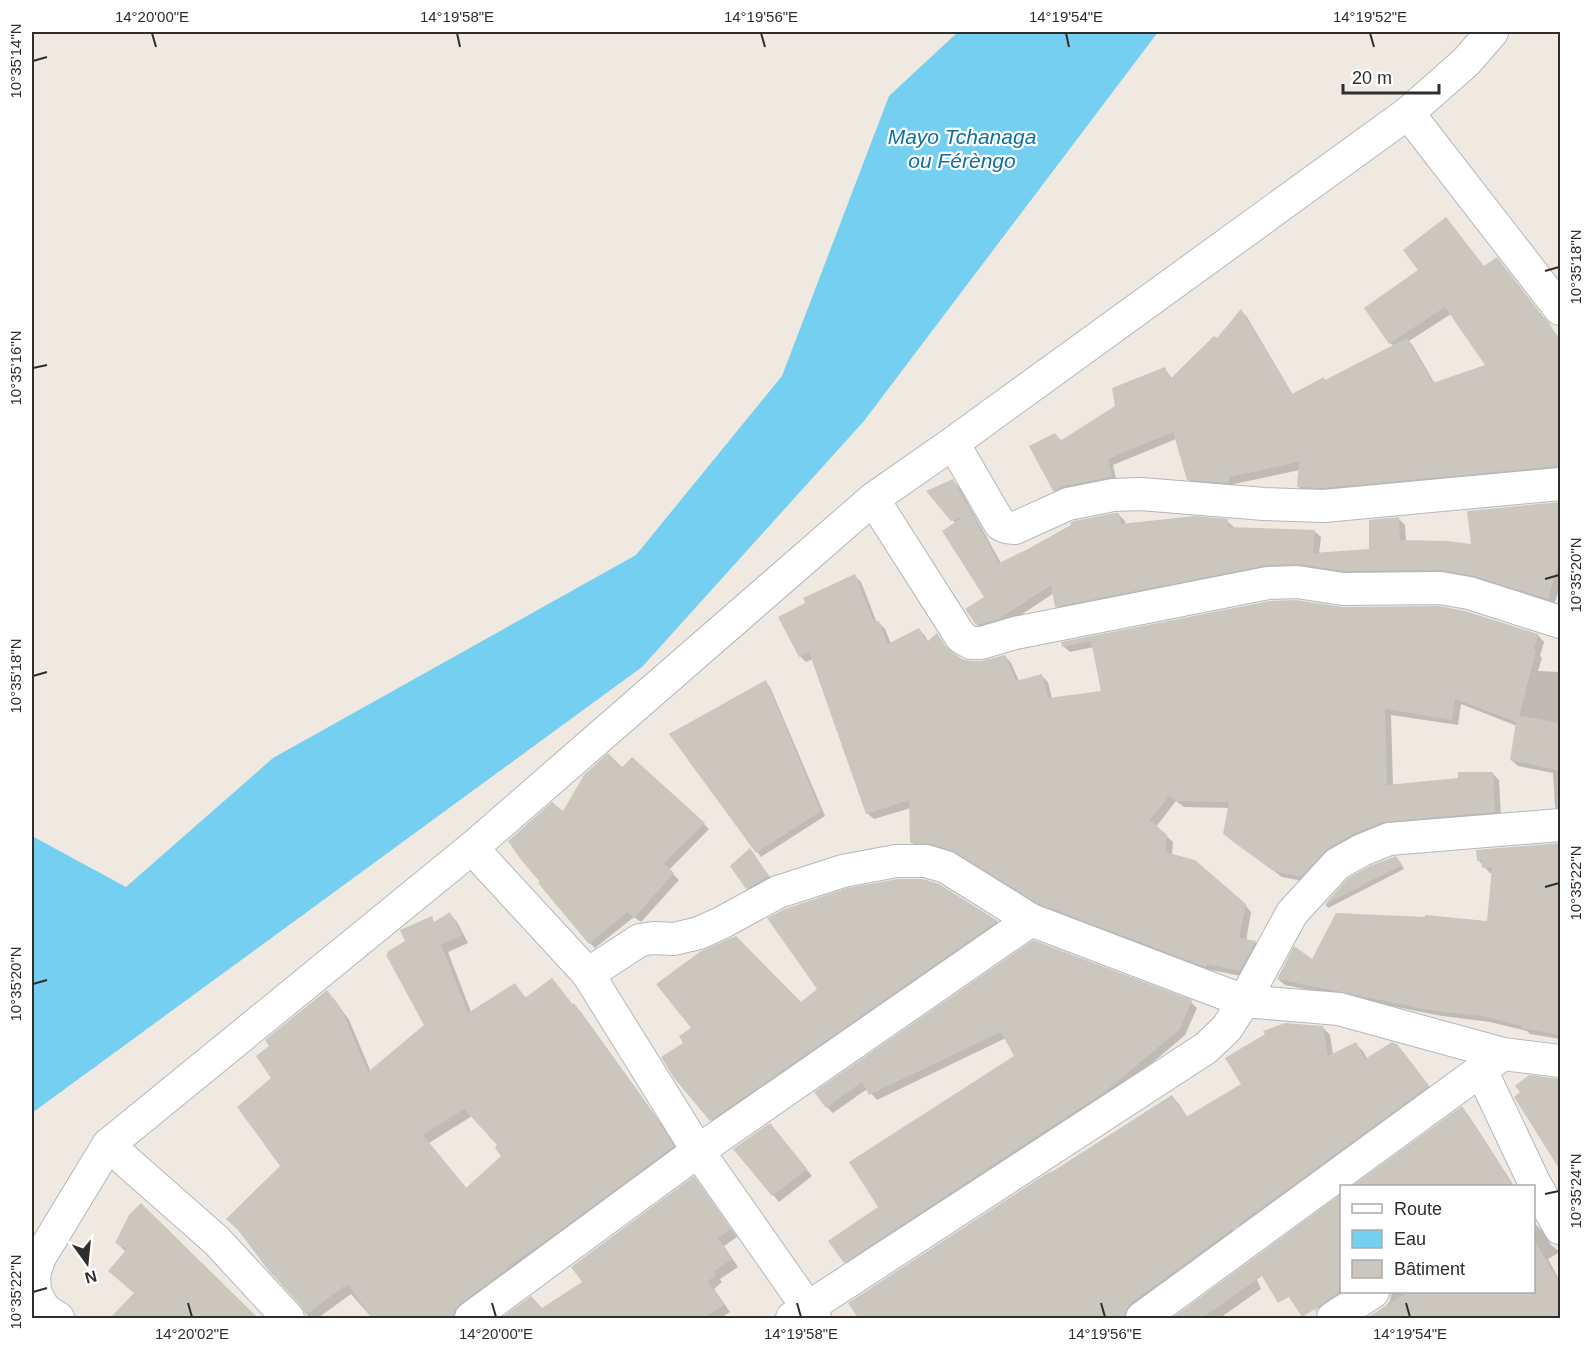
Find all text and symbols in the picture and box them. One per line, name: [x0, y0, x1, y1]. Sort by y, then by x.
text: 14°20'00"E: [115, 8, 189, 25]
text: 14°19'58"E: [420, 8, 494, 25]
text: 14°19'56"E: [724, 8, 798, 25]
text: 14°19'54"E: [1029, 8, 1103, 25]
text: 14°19'52"E: [1333, 8, 1407, 25]
text: 10°35'14"N: [7, 23, 24, 99]
scale bar: [1343, 57, 1439, 95]
text: 20 m: [1352, 68, 1392, 88]
water label: Mayo Tchanaga ou Férèngo: [888, 125, 1036, 172]
text: 10°35'18"N: [1567, 229, 1584, 305]
text: 10°35'16"N: [7, 330, 24, 406]
text: 10°35'20"N: [1567, 537, 1584, 613]
text: 10°35'18"N: [7, 638, 24, 714]
text: 10°35'22"N: [1567, 845, 1584, 921]
text: 10°35'20"N: [7, 946, 24, 1022]
text: 10°35'24"N: [1567, 1153, 1584, 1229]
legend: [1340, 1185, 1535, 1293]
text: Route: [1394, 1199, 1442, 1219]
text: Eau: [1394, 1229, 1426, 1249]
north arrow: [57, 1233, 117, 1293]
text: 10°35'22"N: [7, 1254, 24, 1330]
text: Bâtiment: [1394, 1259, 1465, 1279]
text: N: [83, 1267, 99, 1287]
text: 14°20'02"E: [155, 1325, 229, 1342]
text: 14°20'00"E: [459, 1325, 533, 1342]
text: 14°19'58"E: [764, 1325, 838, 1342]
text: 14°19'56"E: [1068, 1325, 1142, 1342]
text: 14°19'54"E: [1373, 1325, 1447, 1342]

